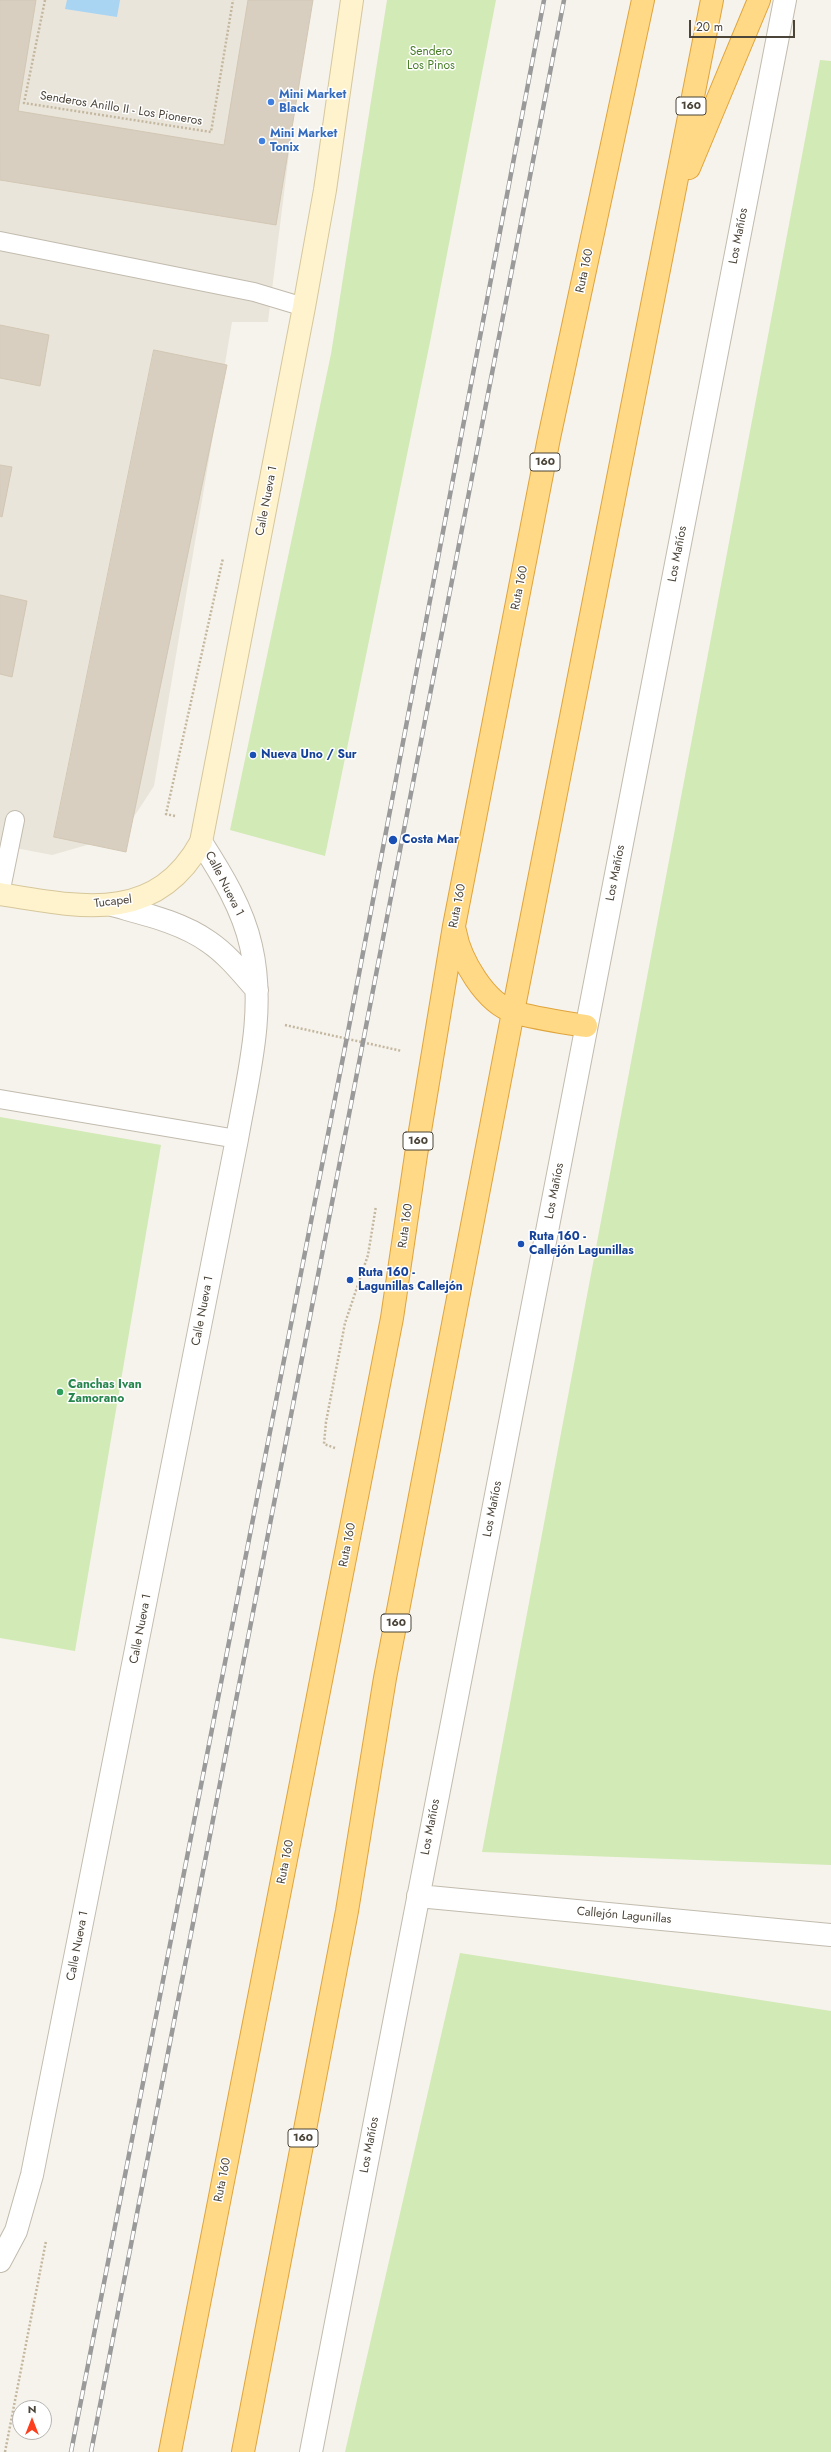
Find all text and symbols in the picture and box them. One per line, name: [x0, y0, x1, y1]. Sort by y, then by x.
scale bar: [691, 12, 797, 38]
text: 20 m: [696, 18, 723, 36]
park label: Sendero Los Pinos: [407, 45, 455, 73]
place label: Mini Market Black: [279, 88, 346, 116]
street label: Senderos Anillo II - Los Pioneros: [39, 89, 203, 129]
marker: Mini Market Black: [266, 97, 276, 107]
road number: 160: [676, 97, 706, 115]
place label: Mini Market Tonix: [270, 127, 337, 155]
marker: Mini Market Tonix: [257, 136, 267, 146]
street label: Los Mañíos: [727, 207, 751, 265]
street label: Ruta 160: [573, 248, 597, 294]
road number: 160: [530, 453, 560, 471]
street label: Calle Nueva 1: [253, 465, 281, 537]
street label: Los Mañíos: [666, 525, 690, 583]
street label: Ruta 160: [509, 565, 531, 611]
place label: Nueva Uno / Sur: [261, 748, 357, 762]
marker: Nueva Uno / Sur: [248, 750, 258, 760]
place label: Costa Mar: [402, 833, 459, 847]
marker: Costa Mar: [387, 834, 399, 846]
street label: Los Mañíos: [604, 844, 628, 902]
street label: Calle Nueva 1: [201, 849, 247, 919]
street label: Ruta 160: [447, 883, 469, 929]
street label: Tucapel: [93, 893, 133, 911]
road number: 160: [403, 1132, 433, 1150]
street label: Los Mañíos: [543, 1162, 567, 1220]
street label: Ruta 160: [396, 1203, 416, 1249]
place label: Ruta 160 - Callejón Lagunillas: [529, 1230, 634, 1258]
marker: Ruta 160 - Callejón Lagunillas: [516, 1239, 526, 1249]
place label: Ruta 160 - Lagunillas Callejón: [358, 1266, 463, 1294]
street label: Calle Nueva 1: [189, 1275, 217, 1347]
marker: Ruta 160 - Lagunillas Callejón: [345, 1275, 355, 1285]
place label: Canchas Ivan Zamorano: [68, 1378, 142, 1406]
marker: Canchas Ivan Zamorano: [55, 1387, 65, 1397]
street label: Los Mañíos: [481, 1480, 505, 1538]
street label: Ruta 160: [337, 1522, 359, 1568]
street label: Calle Nueva 1: [127, 1593, 155, 1665]
road number: 160: [381, 1614, 411, 1632]
street label: Los Mañíos: [419, 1798, 443, 1856]
street label: Ruta 160: [275, 1839, 297, 1885]
street label: Callejón Lagunillas: [576, 1905, 672, 1927]
street label: Calle Nueva 1: [64, 1910, 92, 1982]
street label: Los Mañíos: [358, 2116, 382, 2174]
road number: 160: [288, 2129, 318, 2147]
street label: Ruta 160: [212, 2157, 234, 2203]
north arrow: [12, 2400, 52, 2440]
text: N: [28, 2401, 36, 2417]

